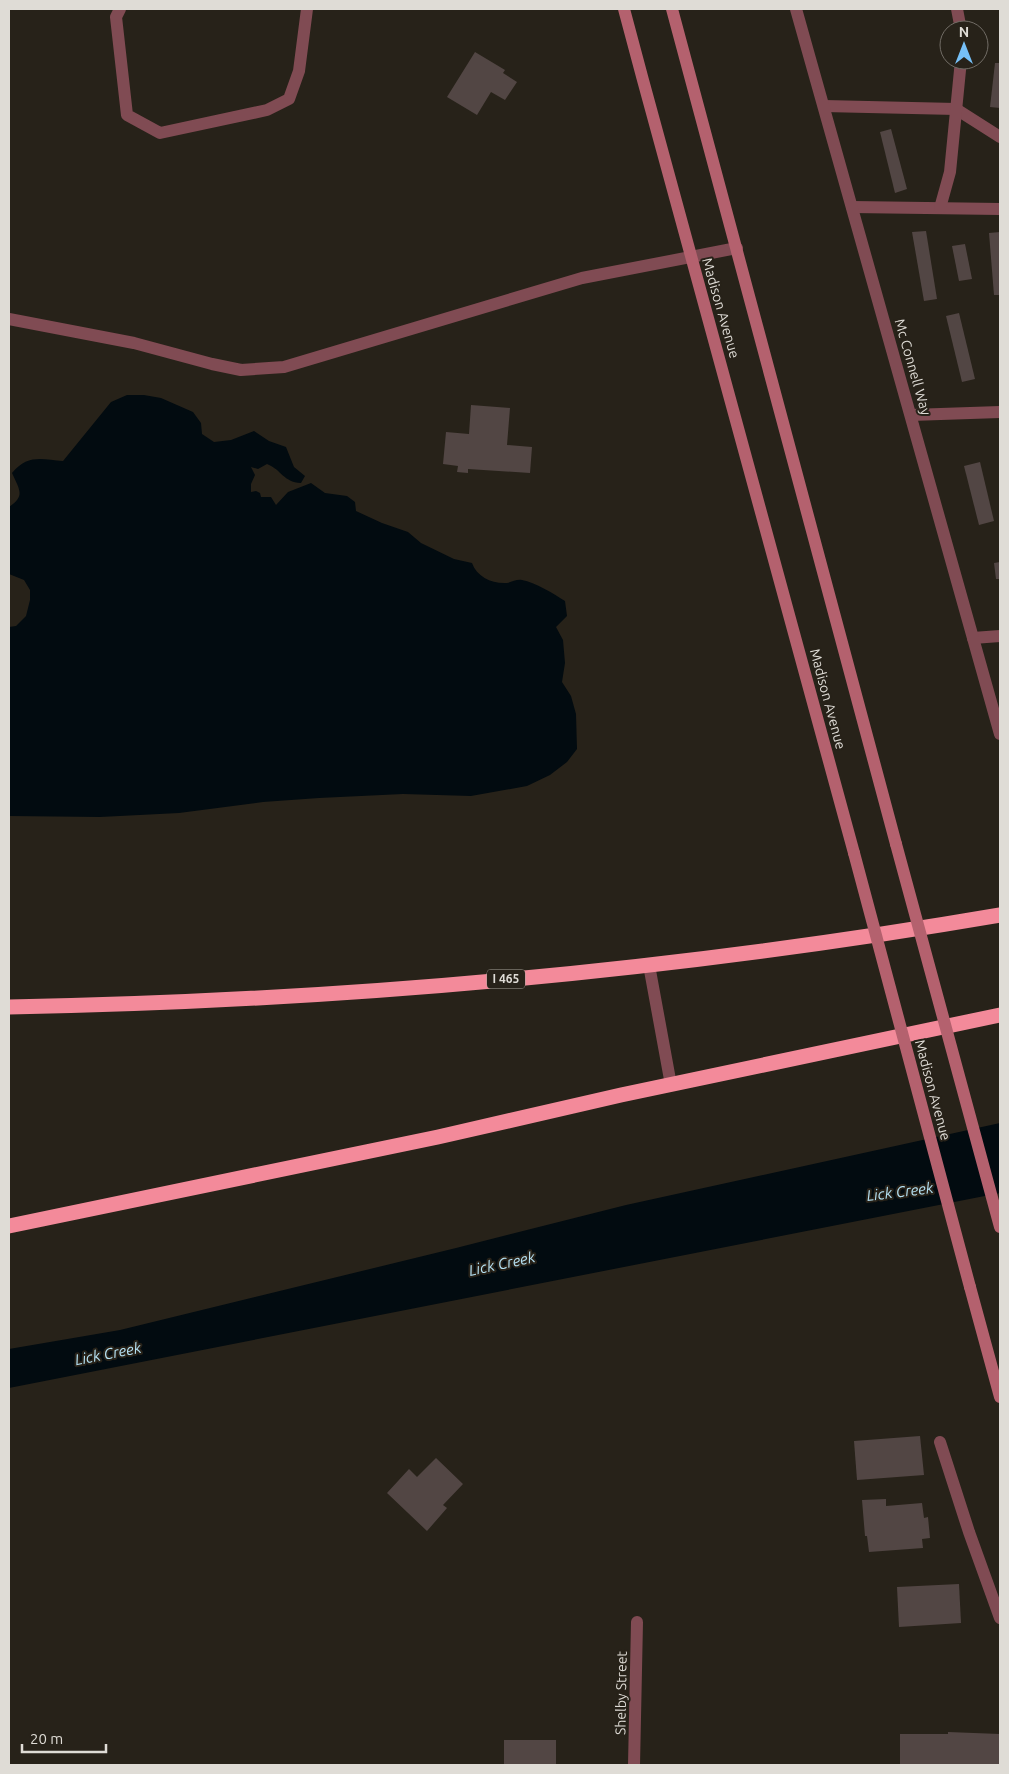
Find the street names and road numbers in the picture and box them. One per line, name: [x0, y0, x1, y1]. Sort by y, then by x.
street label: Madison Avenue: [699, 256, 743, 360]
street label: Mc Connell Way: [892, 317, 934, 417]
street label: Madison Avenue: [807, 647, 849, 751]
road number: I 465: [487, 970, 525, 989]
street label: Madison Avenue: [912, 1038, 954, 1142]
street label: Shelby Street: [612, 1650, 630, 1735]

